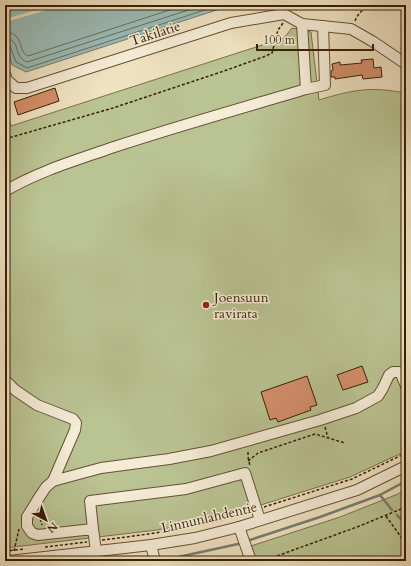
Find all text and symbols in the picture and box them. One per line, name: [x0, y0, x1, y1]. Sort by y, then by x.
street label: Takilatie: [127, 16, 183, 51]
scale bar: [257, 26, 373, 52]
text: 100 m: [263, 32, 296, 48]
place label: Joensuun ravirata: [212, 288, 269, 323]
marker: Joensuun ravirata: [201, 300, 211, 310]
street label: Linnunlahdentie: [159, 497, 259, 538]
north arrow: [26, 500, 66, 540]
text: N: [43, 518, 61, 536]

